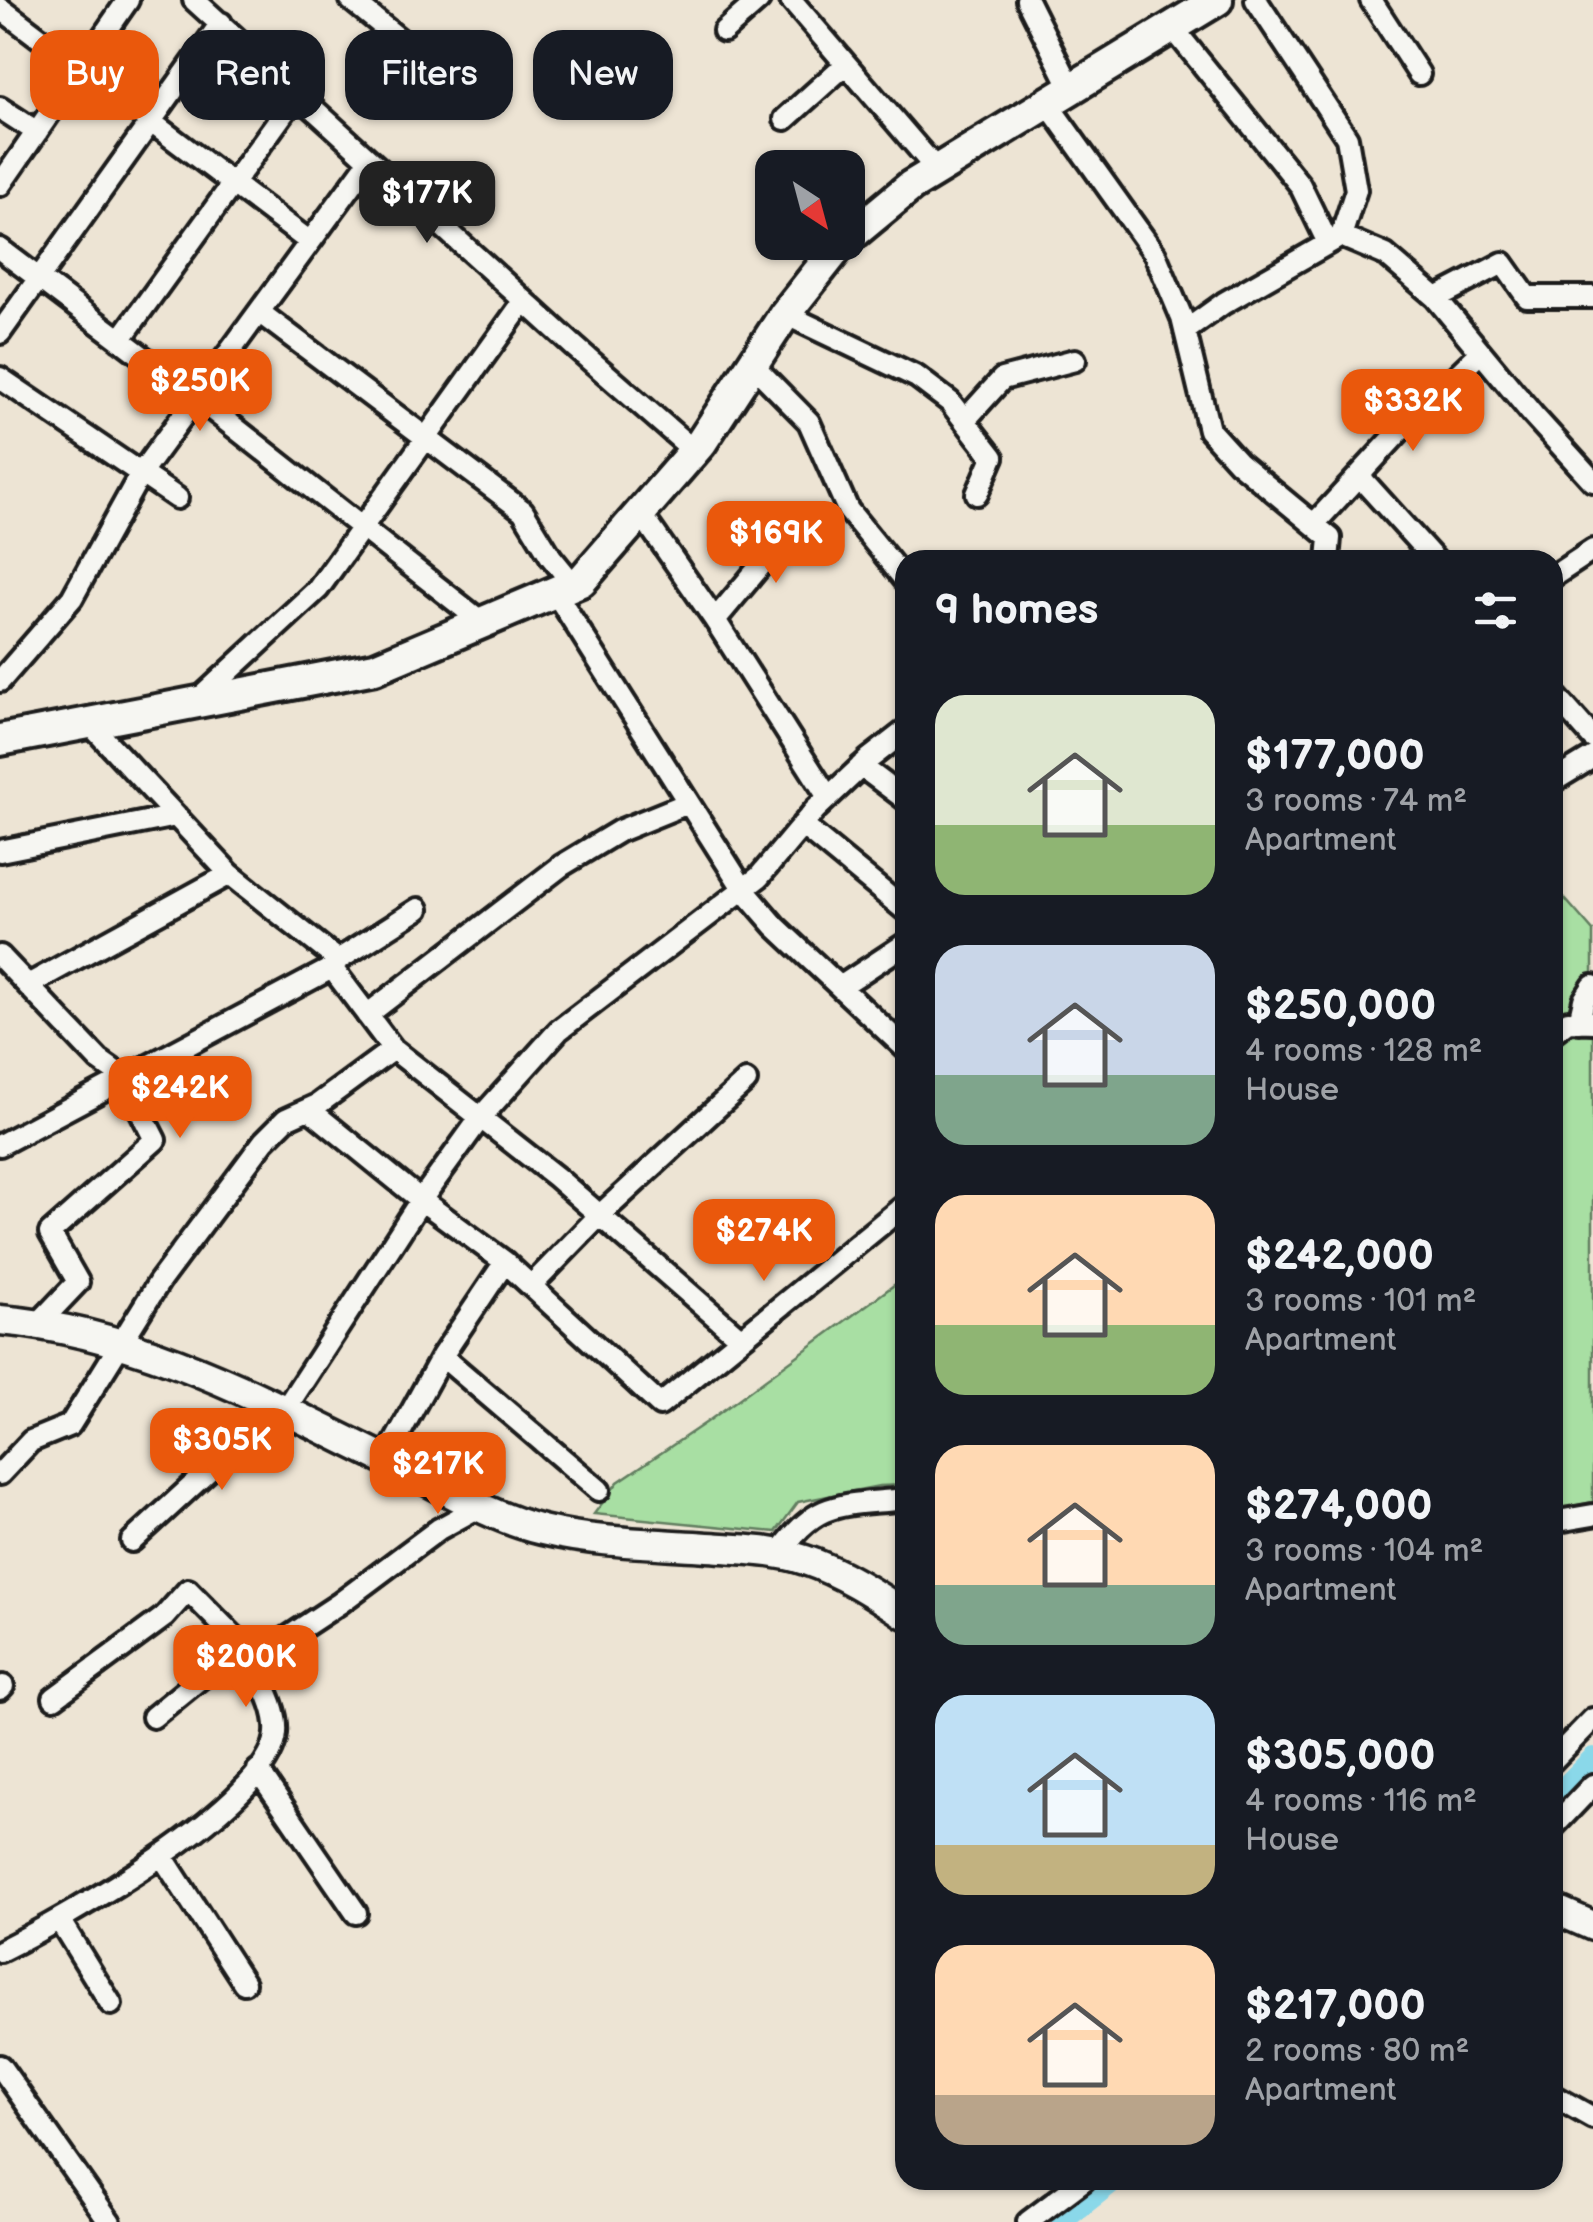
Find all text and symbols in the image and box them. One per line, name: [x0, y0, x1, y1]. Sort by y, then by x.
chip: Buy: [30, 30, 159, 120]
chip: Rent: [179, 30, 325, 120]
chip: Filters: [345, 30, 513, 120]
chip: New: [533, 30, 673, 120]
north arrow: [755, 150, 865, 260]
map controls: [755, 150, 865, 260]
pin: $177K: [357, 161, 497, 246]
text: $177K: [381, 174, 473, 213]
pin: $250K: [130, 349, 270, 434]
text: $250K: [150, 362, 250, 401]
pin: $332K: [1343, 369, 1483, 454]
text: $332K: [1363, 382, 1463, 421]
pin: $169K: [706, 501, 846, 586]
text: $169K: [729, 514, 823, 553]
icon: filters: [1468, 583, 1523, 638]
text: 9 homes: [935, 585, 1098, 636]
text: $177,000: [1245, 731, 1425, 782]
icon: home: [1015, 735, 1135, 855]
text: 3 rooms · 74 m²: [1245, 782, 1467, 821]
text: Apartment: [1245, 821, 1396, 860]
text: $250,000: [1245, 981, 1436, 1032]
icon: home: [1015, 985, 1135, 1105]
text: 4 rooms · 128 m²: [1245, 1032, 1482, 1071]
pin: $242K: [110, 1056, 250, 1141]
text: $242K: [131, 1069, 229, 1108]
text: House: [1245, 1071, 1339, 1110]
pin: $274K: [694, 1199, 834, 1284]
text: $274K: [715, 1212, 813, 1251]
text: $242,000: [1245, 1231, 1434, 1282]
icon: home: [1015, 1235, 1135, 1355]
text: 3 rooms · 101 m²: [1245, 1282, 1476, 1321]
text: Apartment: [1245, 1321, 1396, 1360]
pin: $305K: [152, 1408, 292, 1493]
text: $305K: [172, 1421, 272, 1460]
pin: $217K: [368, 1432, 508, 1517]
text: $217K: [392, 1445, 484, 1484]
text: $274,000: [1245, 1481, 1433, 1532]
icon: home: [1015, 1485, 1135, 1605]
text: 3 rooms · 104 m²: [1245, 1532, 1483, 1571]
text: Apartment: [1245, 1571, 1396, 1610]
pin: $200K: [176, 1625, 316, 1710]
text: $200K: [195, 1638, 297, 1677]
text: $305,000: [1245, 1731, 1435, 1782]
icon: home: [1015, 1735, 1135, 1855]
text: 4 rooms · 116 m²: [1245, 1782, 1477, 1821]
text: House: [1245, 1821, 1339, 1860]
text: $217,000: [1245, 1981, 1426, 2032]
icon: home: [1015, 1985, 1135, 2105]
text: 2 rooms · 80 m²: [1245, 2032, 1469, 2071]
text: Apartment: [1245, 2071, 1396, 2110]

